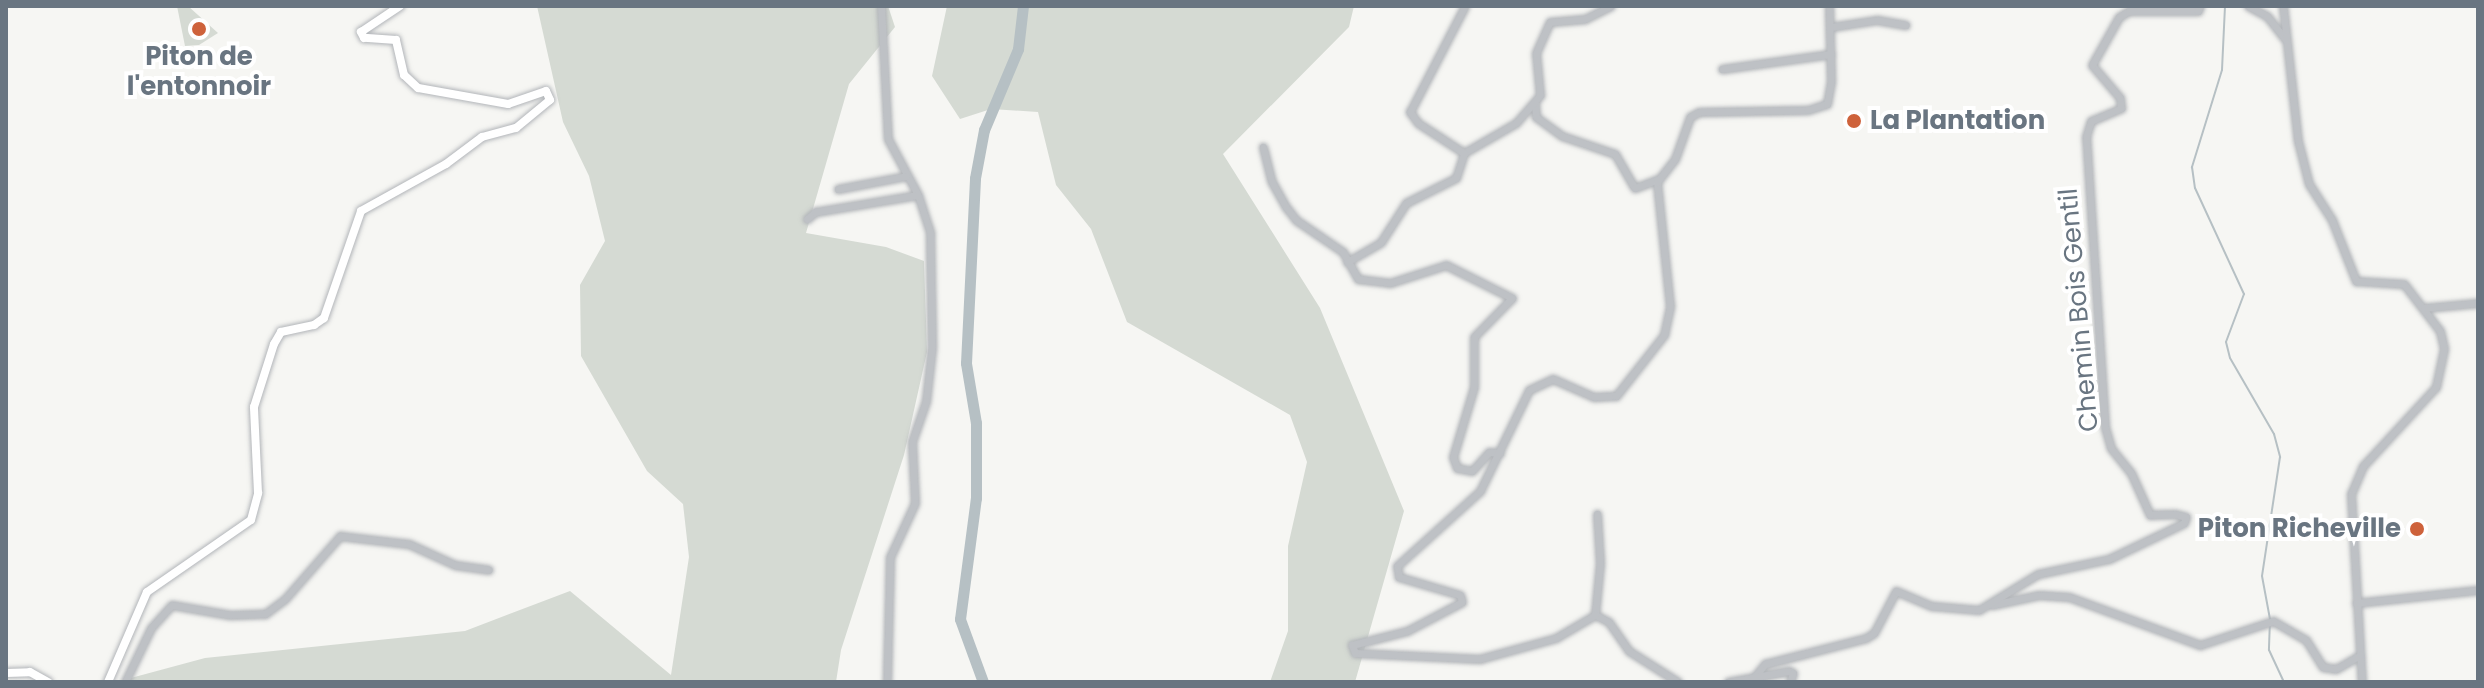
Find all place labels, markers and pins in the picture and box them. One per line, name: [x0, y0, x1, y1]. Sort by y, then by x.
marker: Piton de l'entonnoir: [190, 20, 208, 38]
place label: Piton de l'entonnoir: [127, 41, 271, 102]
place label: La Plantation: [1870, 105, 2045, 137]
marker: La Plantation: [1845, 112, 1863, 130]
place label: Piton Richeville: [2198, 513, 2401, 545]
marker: Piton Richeville: [2408, 520, 2426, 538]

